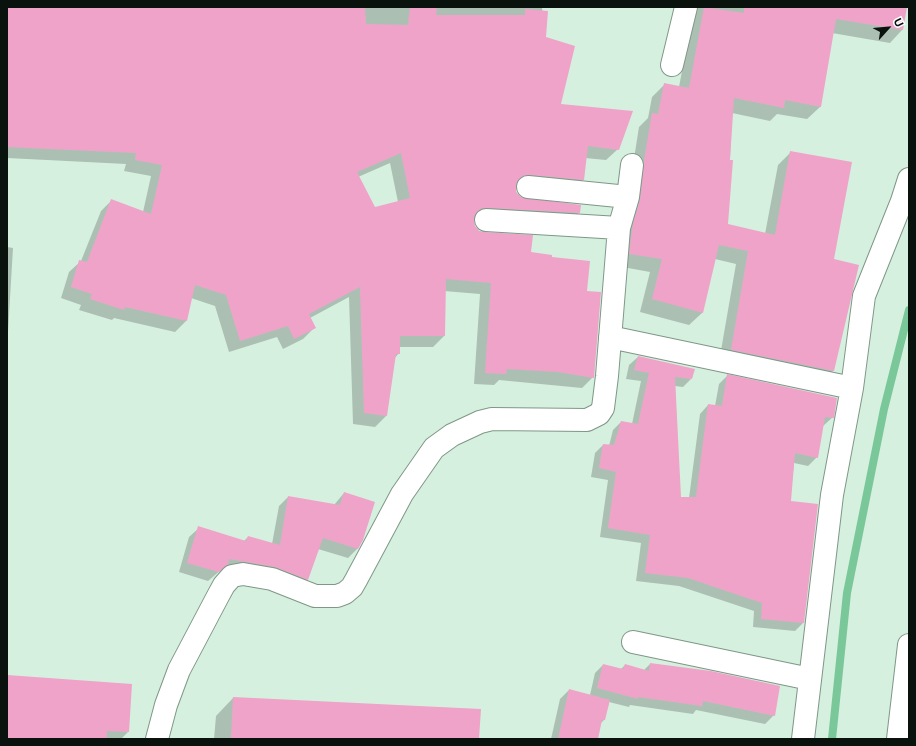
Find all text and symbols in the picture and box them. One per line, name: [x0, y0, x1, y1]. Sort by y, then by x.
north arrow: [868, 8, 908, 48]
text: U: [891, 16, 907, 29]

